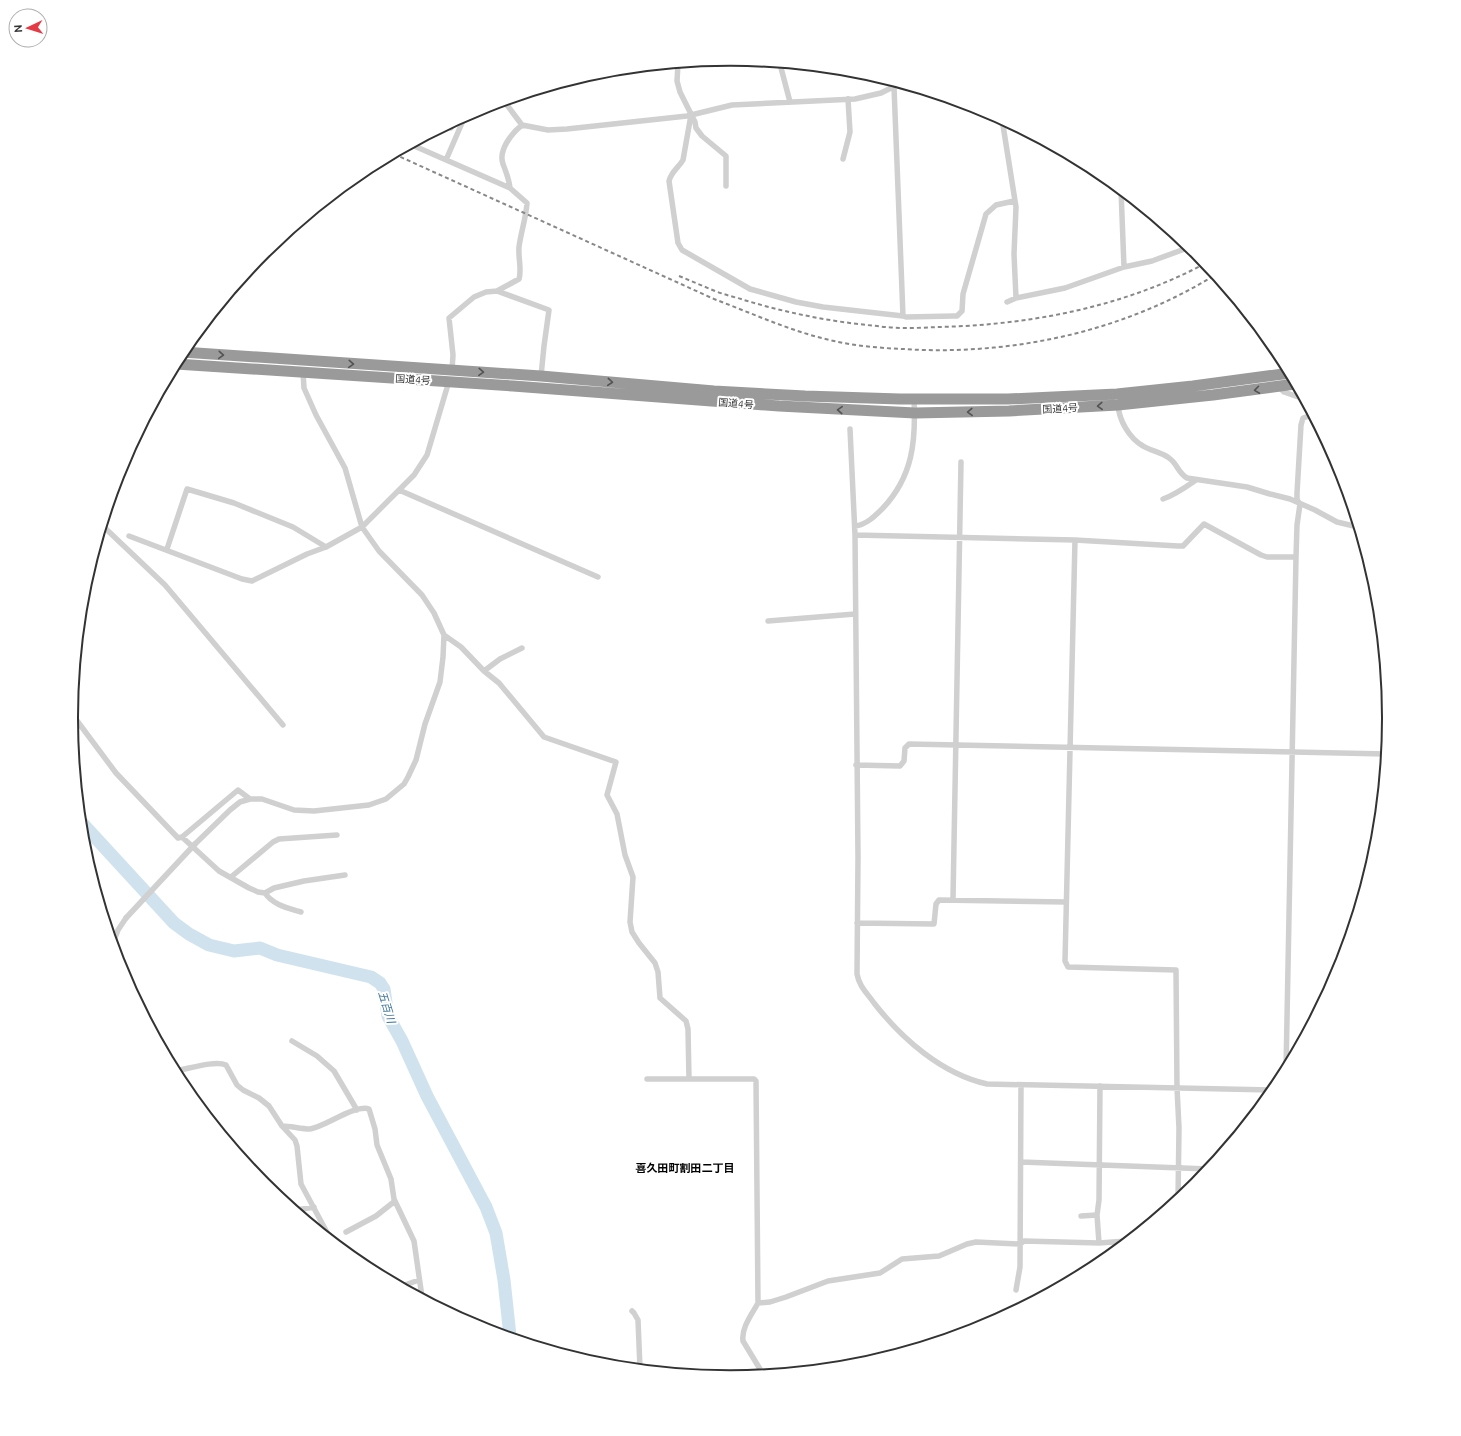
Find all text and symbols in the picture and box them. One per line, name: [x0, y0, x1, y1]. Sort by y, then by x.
north arrow: [8, 8, 48, 48]
text: N: [12, 24, 24, 33]
one-way arrow: [218, 350, 224, 359]
one-way arrow: [348, 359, 354, 368]
one-way arrow: [478, 368, 484, 377]
street label: 国道4号: [395, 373, 431, 386]
one-way arrow: [607, 377, 613, 386]
one-way arrow: [1254, 385, 1260, 394]
street label: 国道4号: [718, 396, 754, 411]
one-way arrow: [1097, 401, 1103, 410]
street label: 国道4号: [1042, 402, 1078, 415]
one-way arrow: [837, 406, 843, 414]
one-way arrow: [967, 408, 973, 416]
water label: 五百川: [376, 989, 398, 1025]
district label: 喜久田町割田二丁目: [636, 1162, 735, 1174]

